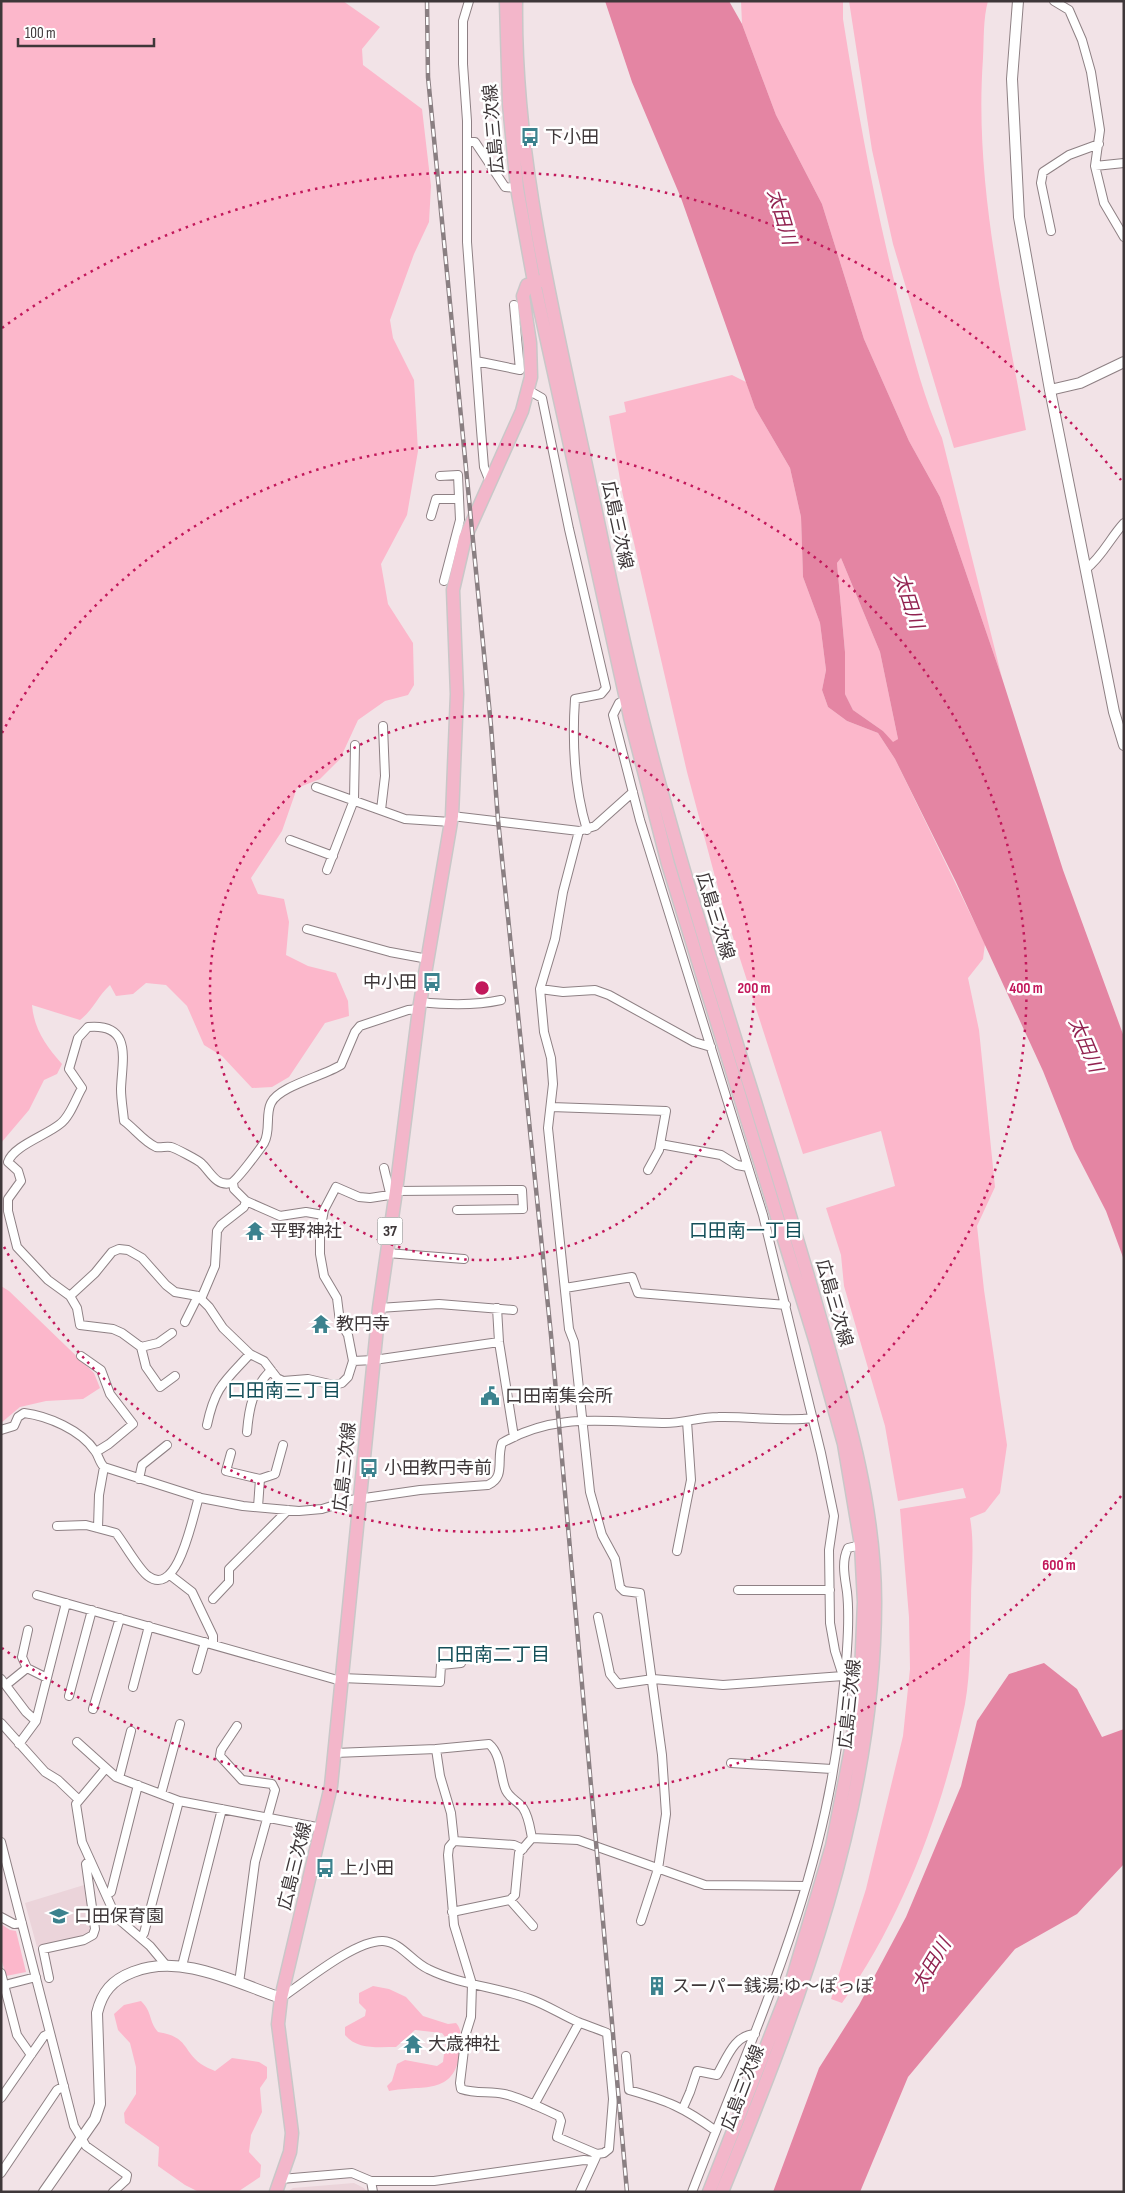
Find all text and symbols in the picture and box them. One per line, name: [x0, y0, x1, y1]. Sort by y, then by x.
scale bar: [18, 15, 154, 47]
text: 100 m: [25, 24, 56, 43]
street label: 広島三次線: [480, 83, 508, 175]
bus stop icon: 下小田: [519, 126, 541, 148]
place label: 下小田: [545, 127, 599, 148]
water label: 太田川: [762, 186, 801, 250]
street label: 広島三次線: [597, 479, 637, 571]
water label: 太田川: [888, 570, 928, 634]
street label: 広島三次線: [692, 870, 738, 962]
bus stop icon: 中小田: [421, 971, 443, 993]
place label: 中小田: [363, 972, 417, 993]
centre of rings: [473, 979, 491, 997]
text: 200 m: [737, 979, 771, 998]
text: 400 m: [1009, 979, 1043, 998]
water label: 太田川: [1063, 1014, 1108, 1078]
road number: 37: [378, 1218, 402, 1244]
temple icon: 平野神社: [244, 1220, 266, 1242]
district label: 口田南一丁目: [689, 1220, 803, 1243]
place label: 平野神社: [270, 1221, 342, 1242]
street label: 広島三次線: [812, 1257, 856, 1349]
temple icon: 教円寺: [310, 1313, 332, 1335]
place label: 教円寺: [336, 1314, 390, 1335]
district label: 口田南三丁目: [227, 1380, 341, 1403]
public building icon: 口田南集会所: [479, 1385, 501, 1407]
place label: 口田南集会所: [505, 1386, 613, 1407]
street label: 広島三次線: [330, 1421, 360, 1513]
bus stop icon: 小田教円寺前: [358, 1457, 380, 1479]
place label: 小田教円寺前: [384, 1458, 492, 1479]
text: 600 m: [1042, 1556, 1076, 1575]
district label: 口田南二丁目: [436, 1644, 550, 1667]
street label: 広島三次線: [835, 1658, 865, 1750]
street label: 広島三次線: [274, 1820, 316, 1912]
bus stop icon: 上小田: [314, 1857, 336, 1879]
place label: 上小田: [340, 1858, 394, 1879]
school or university icon: 口田保育園: [48, 1905, 70, 1927]
place label: 口田保育園: [74, 1906, 164, 1927]
water label: 太田川: [907, 1933, 958, 1995]
building icon: スーパー銭湯;ゆ～ぽっぽ: [646, 1975, 668, 1997]
place label: スーパー銭湯;ゆ～ぽっぽ: [672, 1976, 873, 1997]
temple icon: 大歳神社: [402, 2033, 424, 2055]
place label: 大歳神社: [428, 2034, 500, 2055]
street label: 広島三次線: [717, 2042, 769, 2134]

